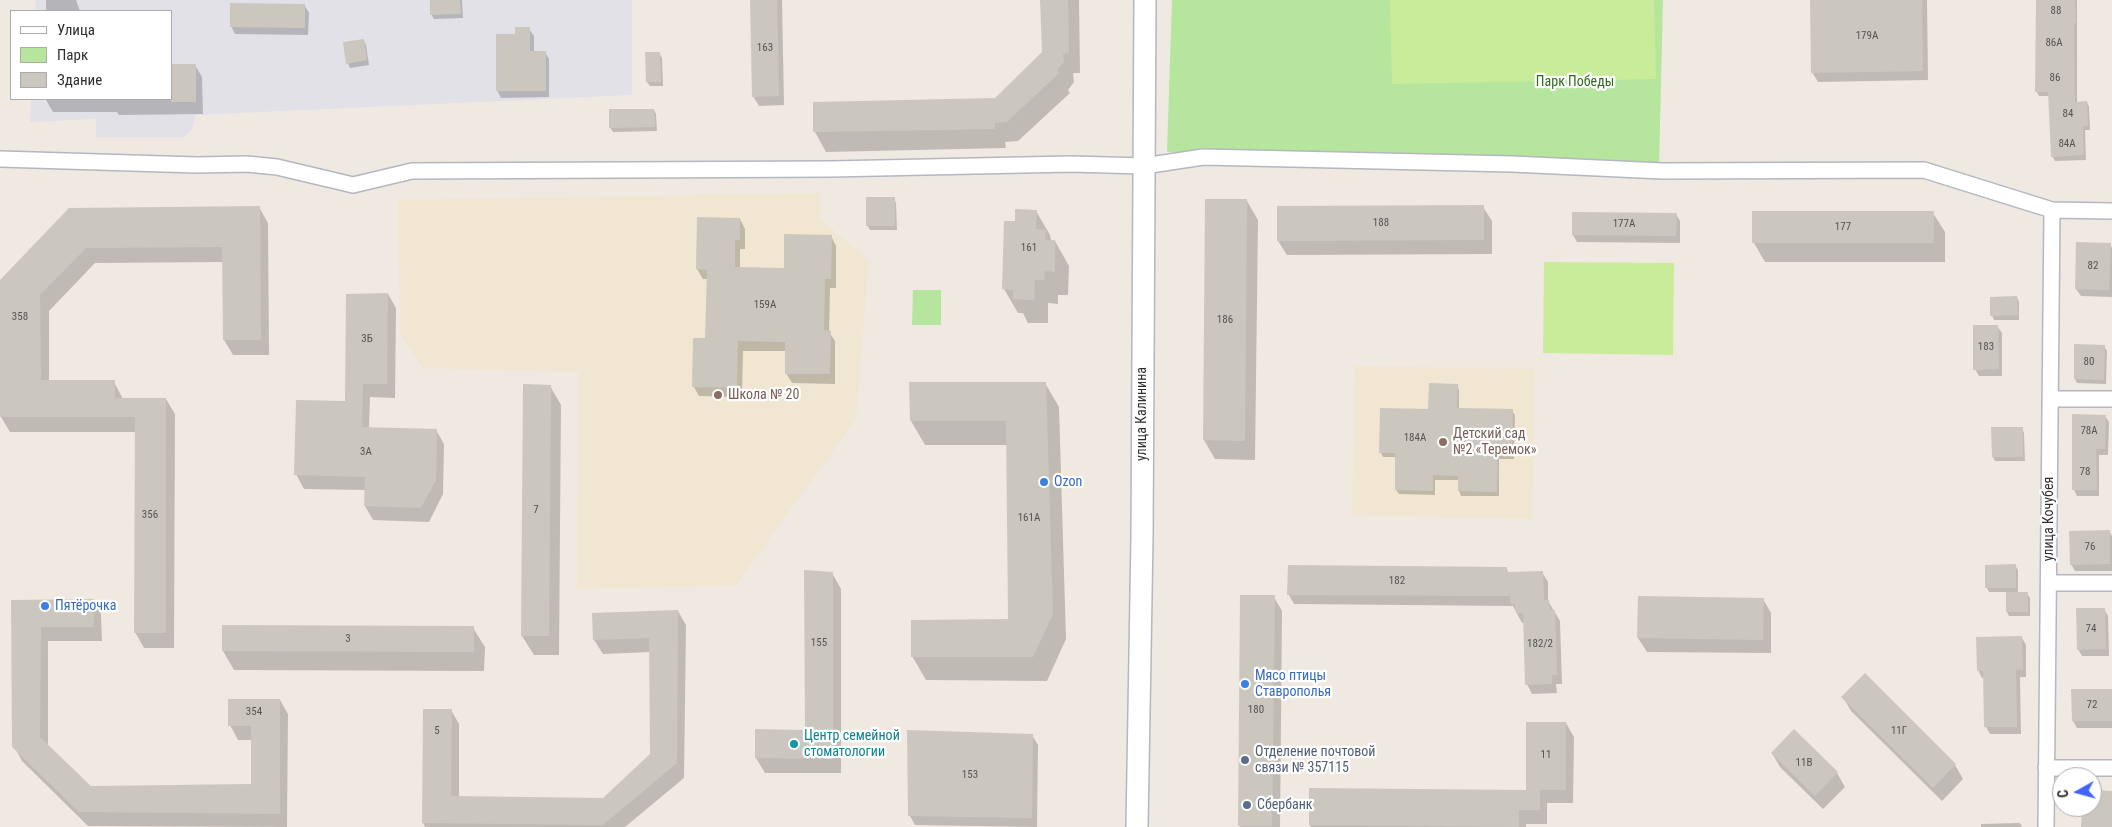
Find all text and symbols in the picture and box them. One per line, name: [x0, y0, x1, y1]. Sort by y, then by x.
house number: 88: [2051, 4, 2061, 18]
legend: [10, 10, 172, 100]
text: Улица: [57, 21, 95, 39]
house number: 179А: [1856, 29, 1878, 43]
house number: 86А: [2045, 36, 2063, 50]
house number: 163: [757, 41, 773, 55]
text: Парк: [57, 46, 88, 64]
text: Здание: [57, 71, 102, 89]
house number: 86: [2050, 71, 2060, 85]
park label: Парк Победы: [1536, 74, 1614, 90]
house number: 84: [2063, 107, 2073, 121]
house number: 84А: [2058, 137, 2076, 151]
house number: 188: [1373, 216, 1389, 230]
house number: 177А: [1613, 217, 1635, 231]
house number: 177: [1835, 220, 1851, 234]
house number: 161: [1021, 241, 1037, 255]
house number: 82: [2088, 259, 2098, 273]
house number: 159А: [754, 298, 776, 312]
house number: 358: [12, 310, 28, 324]
house number: 186: [1217, 313, 1233, 327]
house number: 3Б: [361, 332, 373, 346]
house number: 183: [1978, 340, 1994, 354]
house number: 80: [2084, 355, 2094, 369]
street label: улица Калинина: [1134, 367, 1150, 461]
place label: Школа № 20: [728, 387, 799, 403]
marker: Школа № 20: [712, 389, 724, 401]
house number: 78А: [2080, 424, 2098, 438]
place label: Детский сад №2 «Теремок»: [1453, 426, 1537, 458]
house number: 184А: [1404, 431, 1426, 445]
marker: Детский сад №2 «Теремок»: [1437, 436, 1449, 448]
house number: 3А: [360, 445, 372, 459]
house number: 78: [2080, 465, 2090, 479]
place label: Ozon: [1054, 474, 1082, 490]
marker: Ozon: [1038, 476, 1050, 488]
street label: улица Кочубея: [2041, 477, 2057, 561]
house number: 7: [533, 503, 539, 517]
house number: 356: [142, 508, 158, 522]
house number: 161А: [1018, 511, 1040, 525]
house number: 76: [2085, 540, 2095, 554]
house number: 182: [1389, 574, 1405, 588]
place label: Пятёрочка: [55, 598, 116, 614]
marker: Пятёрочка: [39, 600, 51, 612]
house number: 74: [2086, 622, 2096, 636]
house number: 3: [345, 632, 351, 646]
house number: 155: [811, 636, 827, 650]
house number: 182/2: [1527, 637, 1553, 651]
place label: Мясо птицы Ставрополья: [1255, 668, 1331, 700]
marker: Мясо птицы Ставрополья: [1239, 678, 1251, 690]
house number: 72: [2087, 698, 2097, 712]
house number: 180: [1248, 703, 1264, 717]
house number: 354: [246, 705, 262, 719]
house number: 5: [434, 724, 440, 738]
house number: 11Г: [1891, 724, 1907, 738]
place label: Центр cемейной cтоматологии: [804, 728, 900, 760]
marker: Центр cемейной cтоматологии: [788, 738, 800, 750]
place label: Отделение почтовой связи № 357115: [1255, 744, 1375, 776]
house number: 11: [1541, 748, 1551, 762]
marker: Отделение почтовой связи № 357115: [1239, 754, 1251, 766]
house number: 11В: [1796, 756, 1812, 770]
north arrow: [2052, 767, 2102, 817]
house number: 153: [962, 768, 978, 782]
text: С: [2055, 789, 2072, 799]
place label: Сбербанк: [1257, 797, 1313, 813]
marker: Сбербанк: [1241, 799, 1253, 811]

